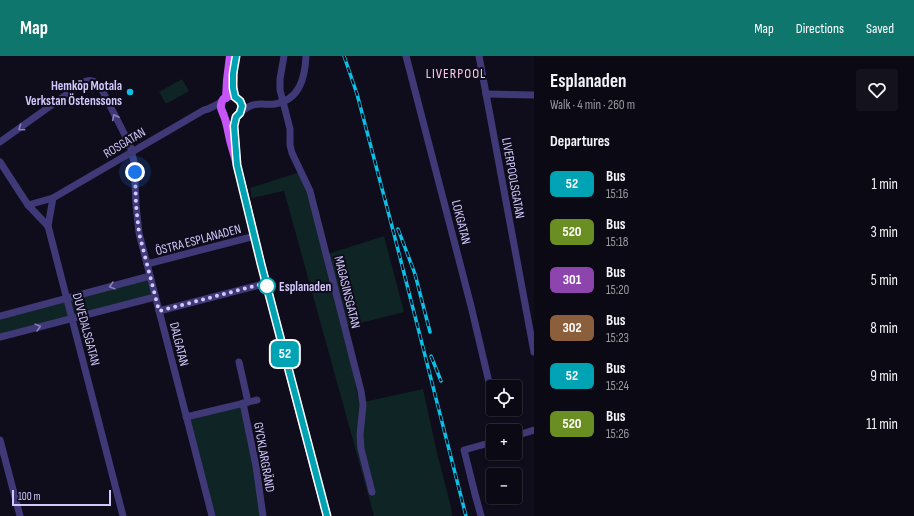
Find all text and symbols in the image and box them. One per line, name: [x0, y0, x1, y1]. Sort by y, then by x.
text: Map: [20, 17, 48, 40]
text: Map: [754, 20, 774, 37]
text: Directions: [796, 20, 844, 37]
text: Saved: [866, 20, 894, 37]
district label: LIVERPOOL: [426, 65, 486, 82]
button: heart: [856, 69, 898, 111]
text: Esplanaden: [550, 70, 626, 93]
place label: Hemköp Motala Verkstan Östenssons: [25, 78, 122, 109]
marker: Hemköp Motala Verkstan Östenssons: [125, 87, 135, 97]
text: Walk · 4 min · 260 m: [550, 97, 635, 113]
one-way arrow: [112, 113, 120, 121]
one-way arrow: [18, 123, 25, 131]
street label: ROSGATAN: [101, 124, 148, 162]
text: Departures: [550, 132, 610, 151]
street label: LIVERPOOLSGATAN: [498, 137, 528, 220]
your location: [125, 162, 145, 182]
text: Bus: [606, 167, 625, 186]
text: 52: [566, 175, 578, 192]
text: 1 min: [872, 175, 898, 194]
text: 15:16: [606, 186, 628, 202]
street label: LOKGATAN: [448, 198, 474, 246]
text: Bus: [606, 215, 625, 234]
street label: ÖSTRA ESPLANADEN: [153, 220, 243, 259]
text: 520: [563, 223, 581, 240]
text: 3 min: [870, 223, 898, 242]
text: 15:18: [606, 234, 628, 250]
street label: MAGASINSGATAN: [330, 254, 364, 330]
text: Bus: [606, 263, 625, 282]
text: 301: [563, 271, 581, 288]
text: 5 min: [871, 271, 898, 290]
marker: Esplanaden: [258, 277, 276, 295]
place label: Esplanaden: [279, 279, 332, 295]
one-way arrow: [109, 282, 116, 290]
text: 15:20: [606, 282, 629, 298]
street label: DUVEDALSGATAN: [69, 291, 103, 367]
text: Bus: [606, 311, 625, 330]
text: 302: [562, 319, 582, 336]
text: 8 min: [870, 319, 898, 338]
street label: DALGATAN: [166, 321, 192, 368]
one-way arrow: [34, 324, 41, 332]
text: 15:23: [606, 330, 629, 346]
line badge: 52: [267, 341, 303, 367]
text: 52: [279, 345, 291, 362]
text: Bus: [606, 359, 625, 378]
text: 52: [566, 367, 578, 384]
text: 9 min: [870, 367, 898, 386]
text: 15:24: [606, 378, 629, 394]
map controls: [486, 380, 522, 504]
button: locate: [486, 380, 522, 416]
text: Bus: [606, 407, 625, 426]
text: 520: [563, 415, 581, 432]
text: 11 min: [866, 415, 898, 434]
street label: GYCKLARGRÄND: [250, 421, 278, 494]
button: +: [486, 424, 522, 460]
text: 15:26: [606, 426, 629, 442]
button: −: [486, 468, 522, 504]
scale bar: [12, 488, 111, 507]
text: 100 m: [18, 490, 40, 503]

